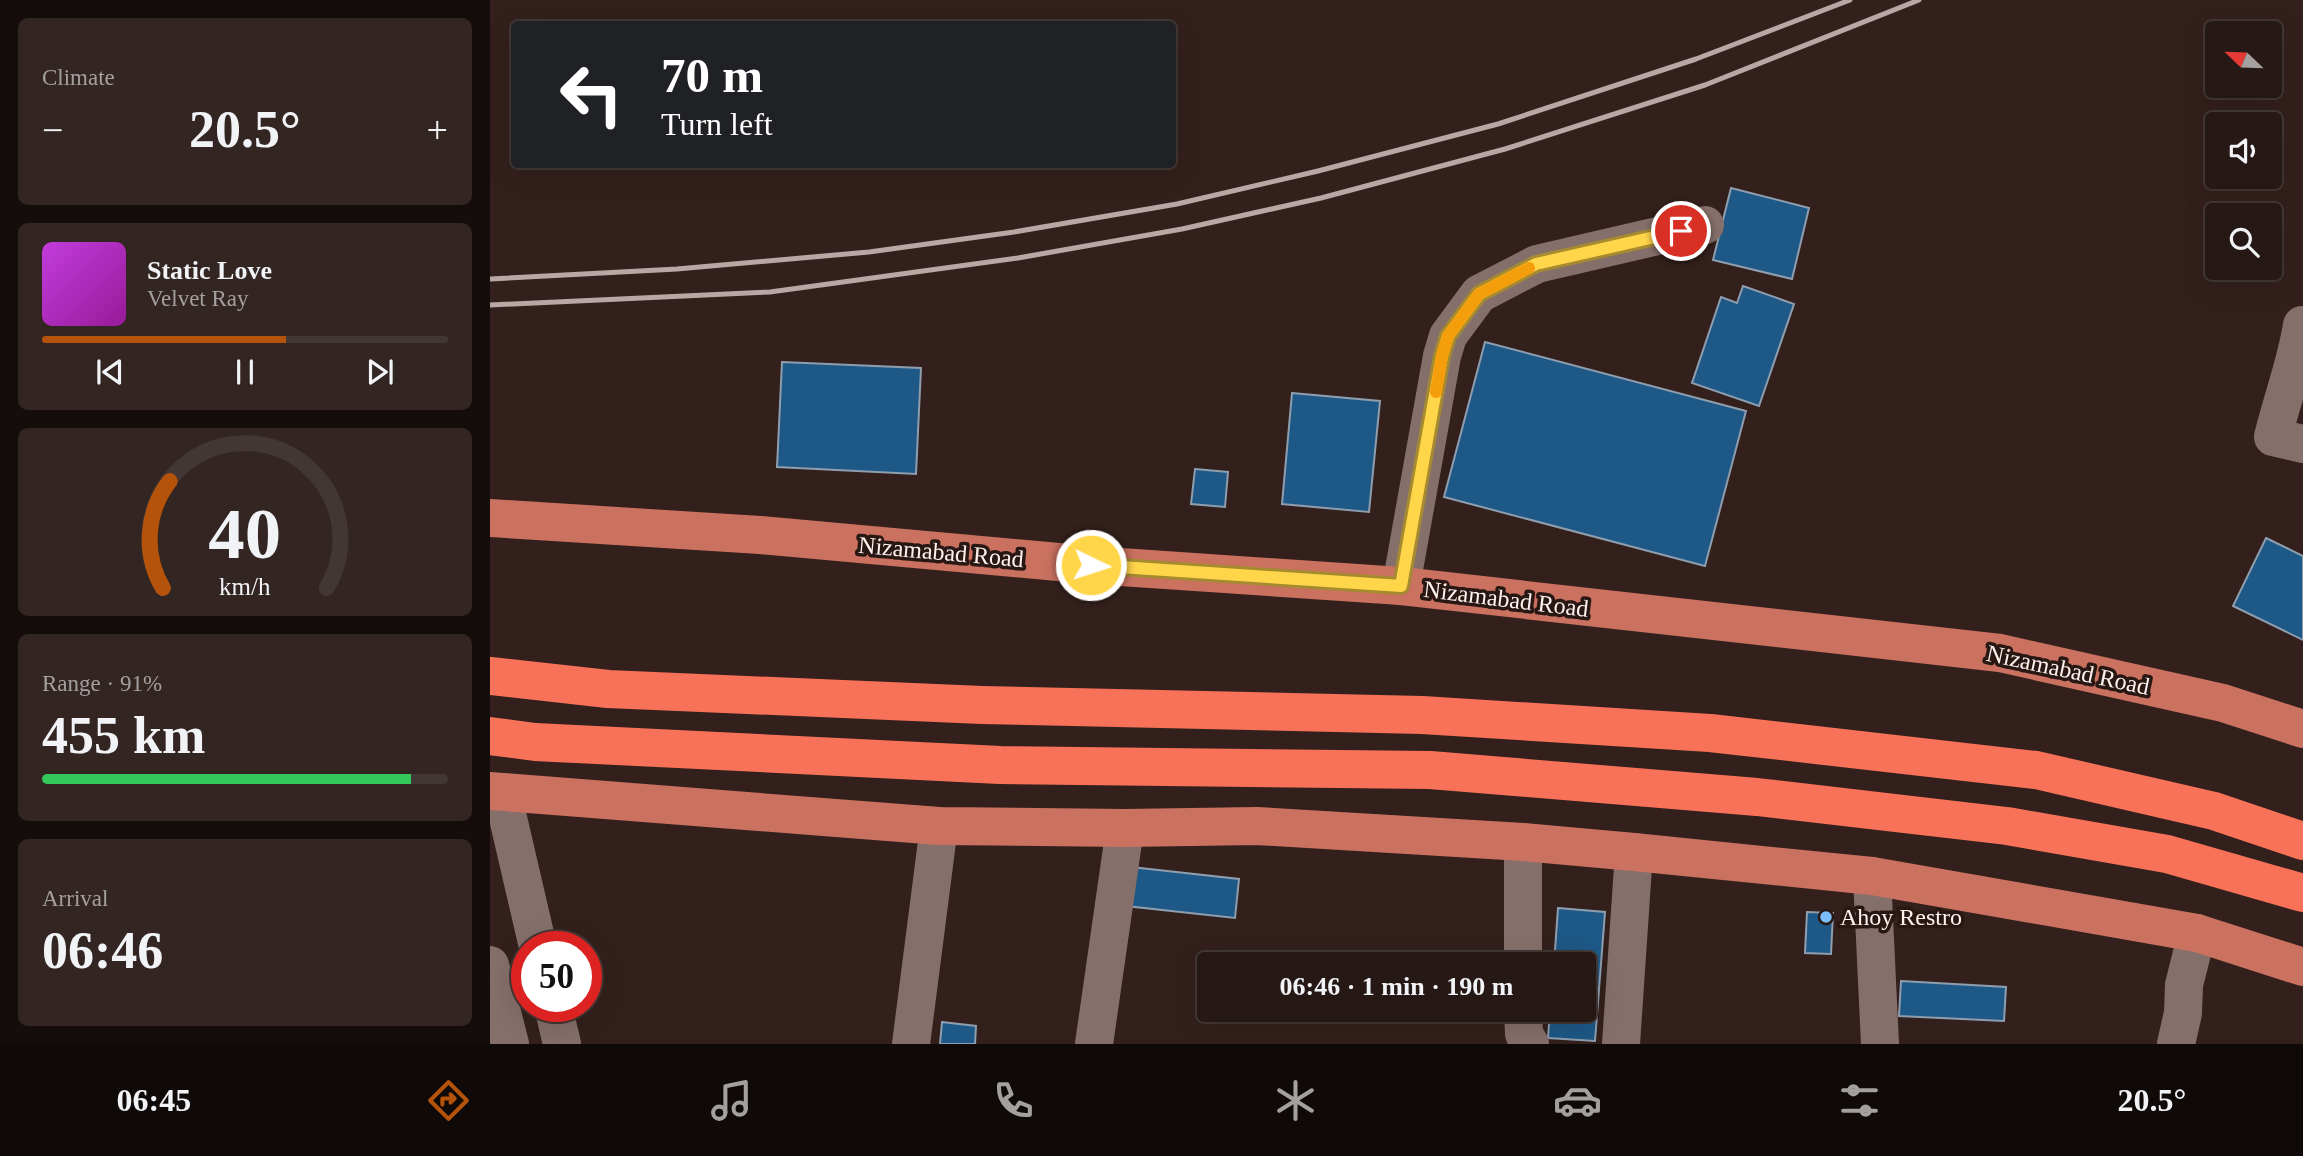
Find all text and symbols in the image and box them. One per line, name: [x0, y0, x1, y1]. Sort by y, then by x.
north arrow: [2205, 21, 2282, 98]
map controls: [2205, 21, 2282, 280]
text: 70 m: [661, 48, 763, 103]
icon: left: [546, 49, 637, 140]
text: Climate: [42, 65, 115, 90]
text: 20.5°: [189, 101, 301, 158]
text: Turn left: [661, 106, 773, 142]
text: −: [42, 109, 63, 151]
text: +: [427, 109, 448, 151]
button: sound: [2205, 112, 2282, 189]
pin: [1651, 201, 1711, 261]
button: search: [2205, 203, 2282, 280]
icon: arrive: [1662, 212, 1700, 250]
text: Static Love: [147, 256, 272, 285]
text: Velvet Ray: [147, 286, 249, 311]
icon: previous: [91, 353, 129, 391]
icon: pause: [226, 353, 264, 391]
icon: next: [361, 353, 399, 391]
text: 40: [209, 493, 281, 574]
position arrow: [1054, 528, 1128, 602]
street label: Nizamabad Road: [857, 532, 1025, 572]
text: km/h: [219, 573, 271, 600]
street label: Nizamabad Road: [1422, 576, 1590, 622]
street label: Nizamabad Road: [1984, 640, 2152, 700]
text: Range · 91%: [42, 671, 162, 696]
text: 455 km: [42, 707, 205, 764]
text: Arrival: [42, 886, 108, 911]
place label: Ahoy Restro: [1840, 904, 1962, 930]
marker: Ahoy Restro: [1818, 909, 1834, 925]
text: 06:46: [42, 922, 163, 979]
speed limit sign: 50: [511, 931, 602, 1022]
text: 06:46 · 1 min · 190 m: [1280, 972, 1514, 1001]
icon: directions: [424, 1076, 473, 1125]
icon: music: [707, 1076, 756, 1125]
icon: phone: [989, 1076, 1038, 1125]
icon: climate: [1271, 1076, 1320, 1125]
icon: car: [1553, 1076, 1602, 1125]
icon: filters: [1835, 1076, 1884, 1125]
text: 06:45: [117, 1082, 191, 1118]
text: 20.5°: [2118, 1082, 2186, 1118]

